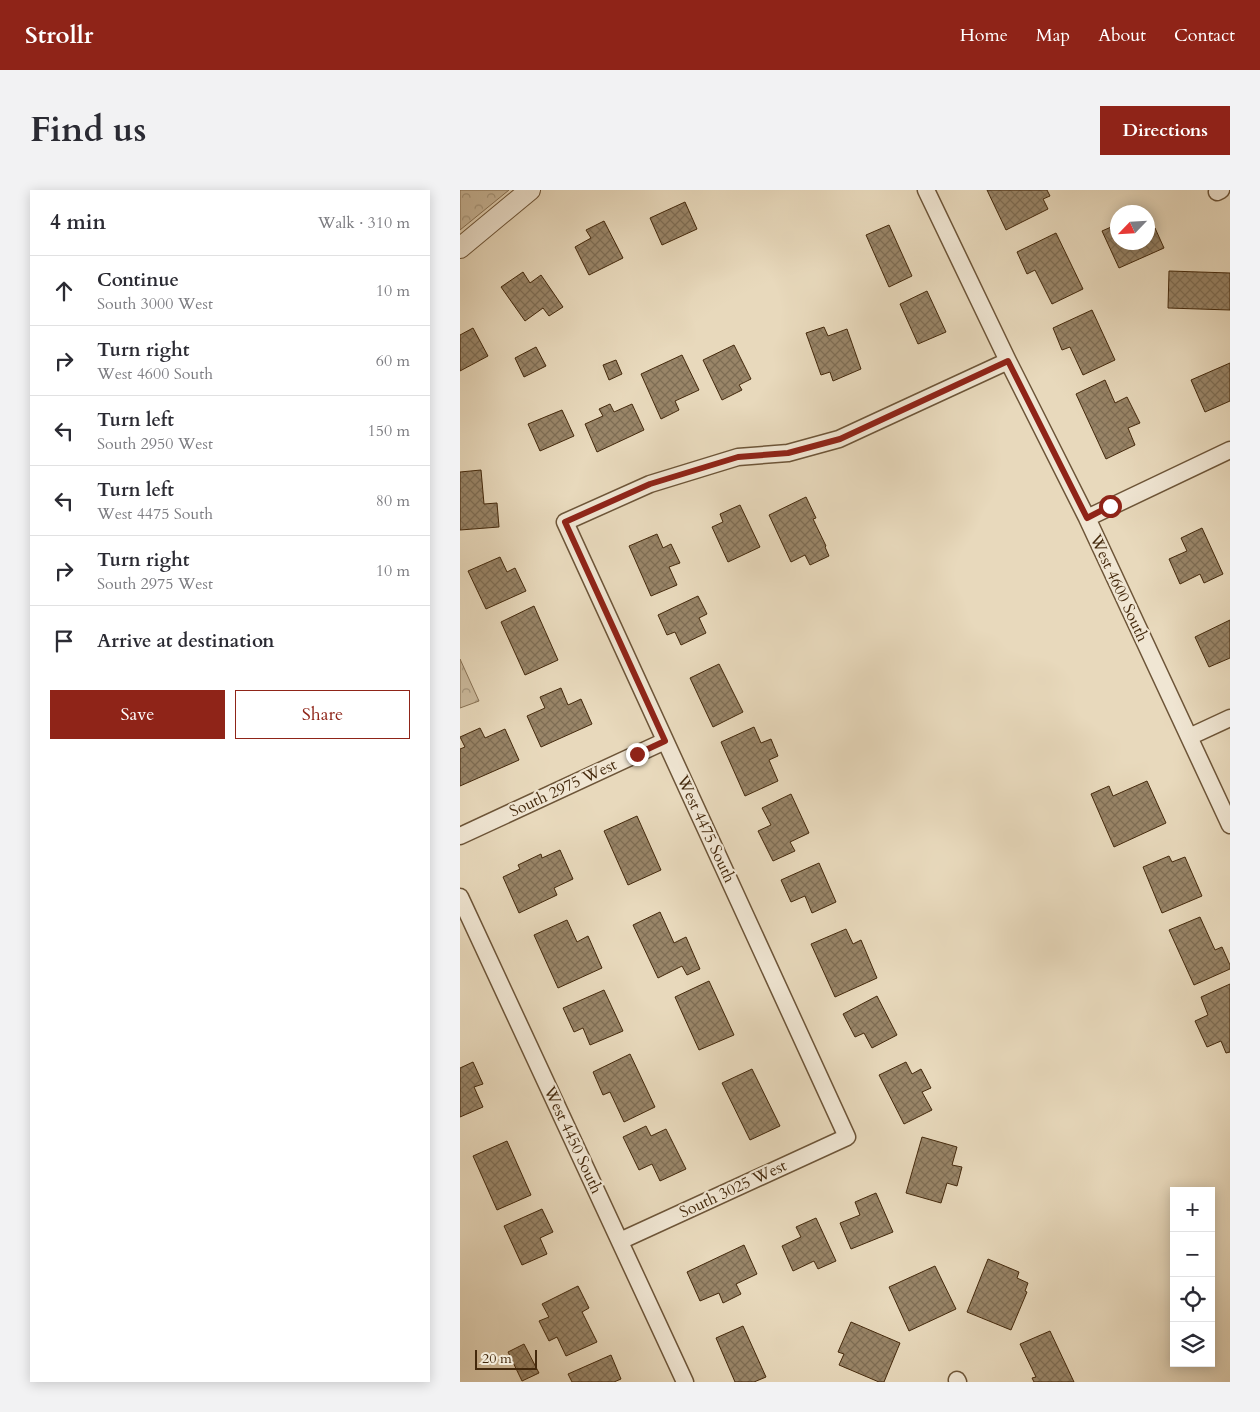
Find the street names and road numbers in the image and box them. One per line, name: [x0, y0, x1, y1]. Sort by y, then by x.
street label: West 4600 South: [1084, 530, 1154, 645]
street label: South 2975 West: [506, 754, 620, 822]
street label: West 4475 South: [671, 771, 741, 886]
street label: West 4450 South: [538, 1082, 608, 1197]
street label: South 3025 West: [676, 1155, 790, 1223]

